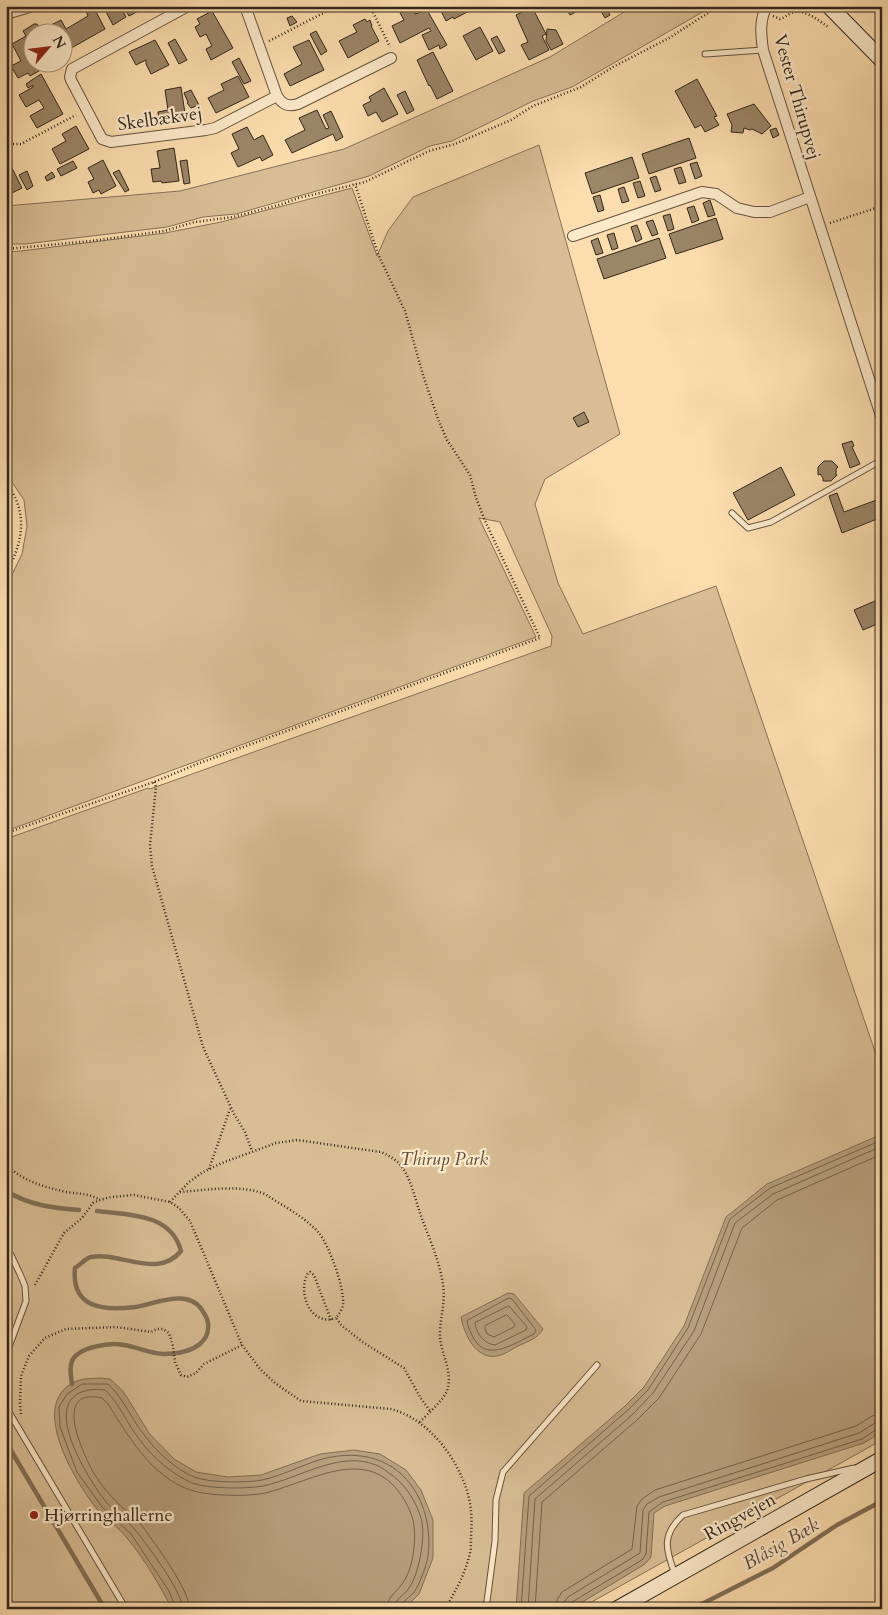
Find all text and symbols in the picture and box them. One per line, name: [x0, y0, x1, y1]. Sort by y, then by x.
north arrow: [22, 22, 72, 72]
street label: Vester Thirupvej: [767, 31, 827, 163]
text: N: [48, 32, 70, 52]
street label: Skelbækvej: [116, 101, 204, 137]
park label: Thirup Park: [400, 1147, 488, 1172]
street label: Ringvejen: [700, 1487, 781, 1547]
place label: Hjørringhallerne: [44, 1503, 173, 1528]
marker: Hjørringhallerne: [28, 1509, 40, 1521]
water label: Blåsig Bæk: [738, 1511, 824, 1576]

